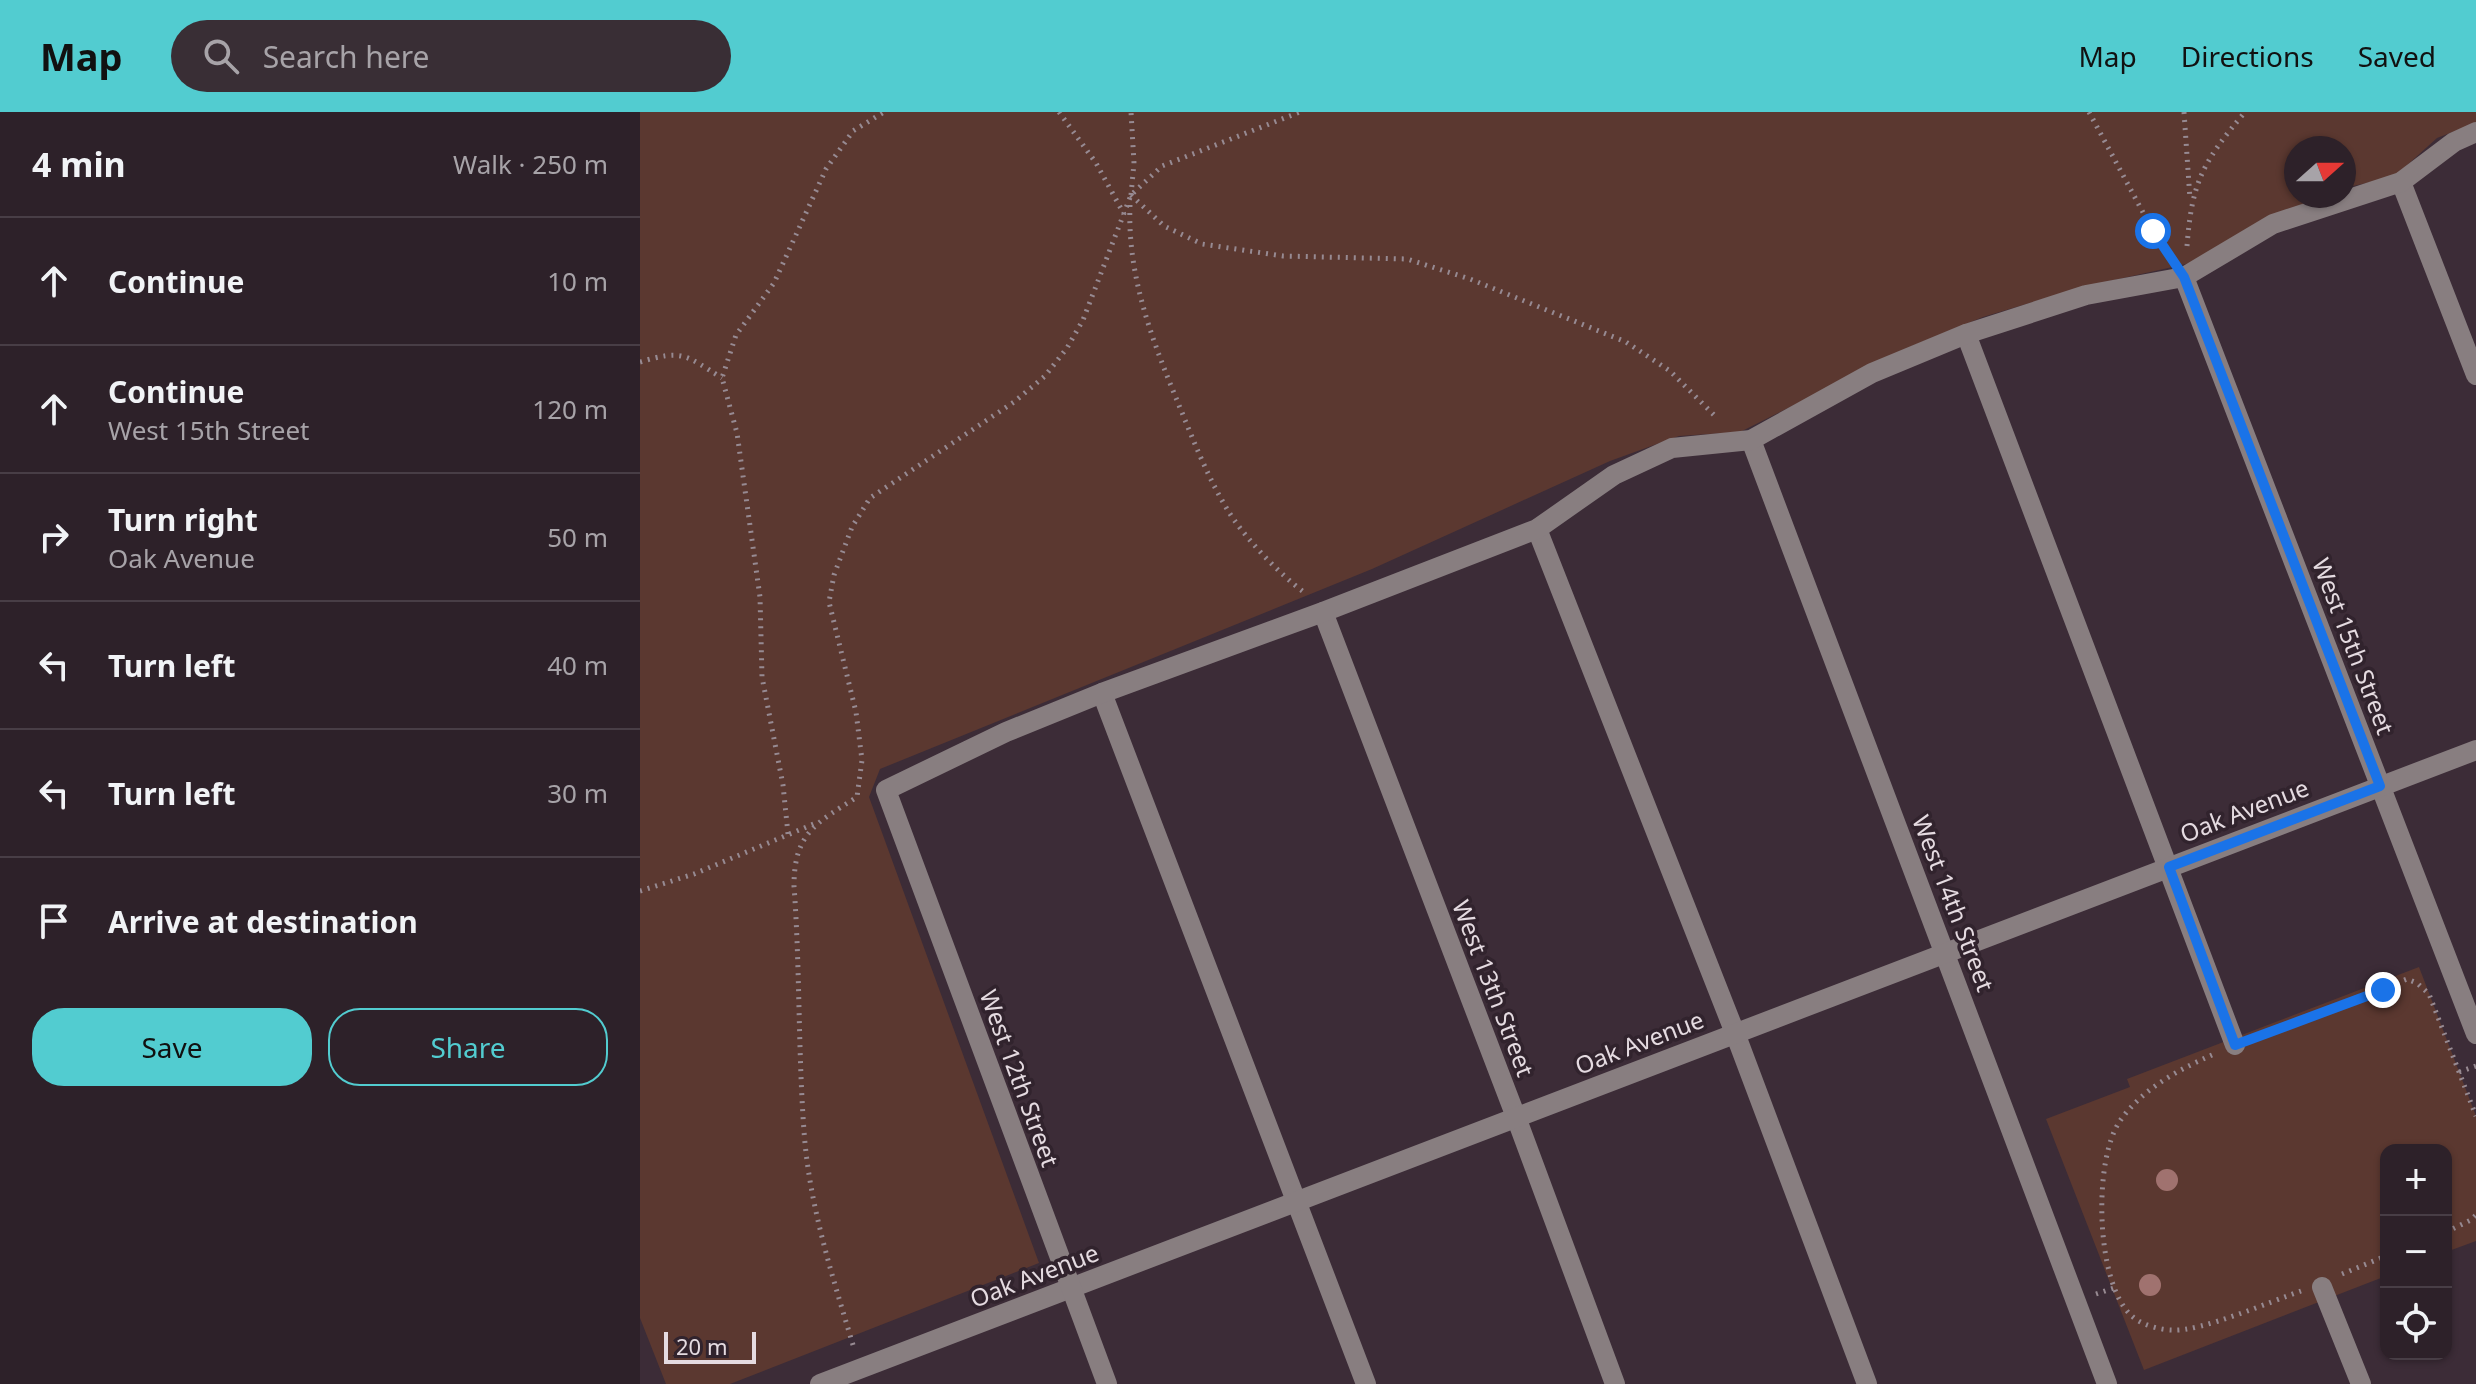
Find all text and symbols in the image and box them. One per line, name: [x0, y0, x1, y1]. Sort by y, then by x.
search box: [171, 20, 731, 92]
text: Map: [40, 30, 123, 82]
icon: search: [199, 34, 243, 78]
text: Search here: [263, 36, 430, 77]
text: Map: [2078, 37, 2137, 75]
text: Directions: [2181, 37, 2314, 75]
text: Saved: [2358, 37, 2436, 75]
north arrow: [2284, 136, 2356, 208]
text: 4 min: [32, 141, 126, 187]
text: Walk · 250 m: [453, 146, 608, 182]
route start: [2135, 213, 2171, 249]
icon: ahead: [32, 259, 76, 303]
text: Continue: [108, 261, 244, 302]
text: 10 m: [547, 263, 608, 299]
text: Continue: [108, 371, 244, 412]
icon: ahead: [32, 387, 76, 431]
text: 120 m: [532, 391, 608, 427]
text: West 15th Street: [108, 412, 309, 448]
text: Turn right: [108, 499, 258, 540]
icon: right: [32, 515, 76, 559]
text: 50 m: [547, 519, 608, 555]
text: Oak Avenue: [108, 540, 255, 576]
street label: West 15th Street: [2305, 553, 2403, 739]
icon: left: [32, 643, 76, 687]
text: Turn left: [108, 645, 236, 686]
text: 40 m: [547, 647, 608, 683]
street label: Oak Avenue: [2175, 770, 2313, 850]
icon: left: [32, 771, 76, 815]
text: Turn left: [108, 773, 236, 814]
text: 30 m: [547, 775, 608, 811]
street label: West 14th Street: [1905, 810, 2003, 996]
street label: West 13th Street: [1445, 895, 1543, 1081]
icon: arrive: [32, 899, 76, 943]
text: Arrive at destination: [108, 901, 418, 942]
route end: [2365, 972, 2401, 1008]
street label: West 12th Street: [973, 985, 1067, 1171]
street label: Oak Avenue: [1570, 1002, 1708, 1082]
button: Save: [32, 1008, 312, 1086]
button: Share: [328, 1008, 608, 1086]
map controls: [2380, 1144, 2452, 1360]
button: +: [2380, 1144, 2452, 1216]
button: −: [2380, 1216, 2452, 1288]
street label: Oak Avenue: [965, 1235, 1103, 1315]
button: locate: [2380, 1288, 2452, 1360]
scale bar: [664, 1328, 756, 1364]
text: 20 m: [676, 1331, 727, 1361]

